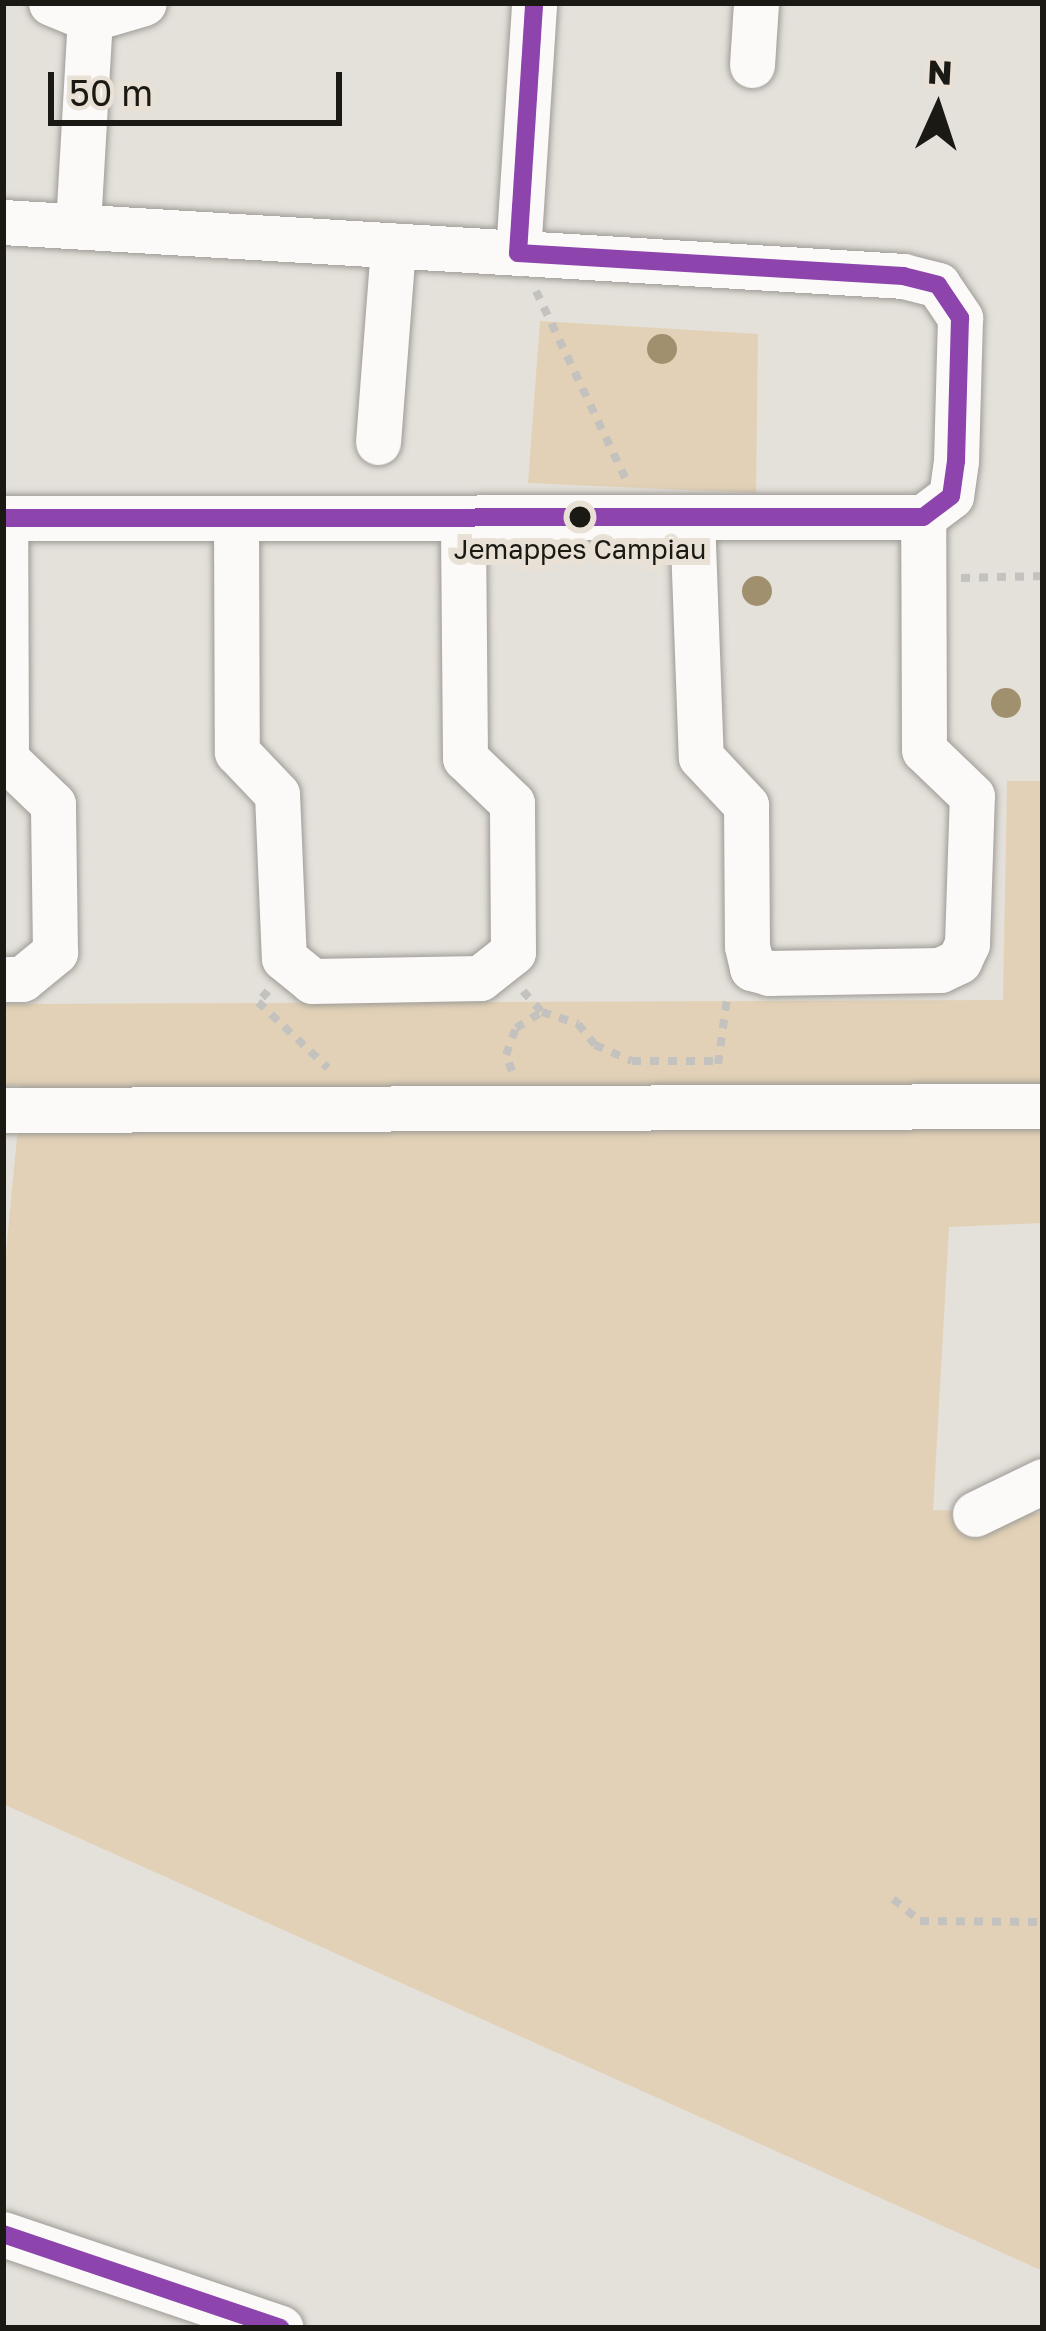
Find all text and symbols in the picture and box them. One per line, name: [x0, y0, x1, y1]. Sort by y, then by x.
scale bar: [54, 48, 348, 122]
north arrow: [878, 48, 998, 168]
text: N: [926, 51, 953, 92]
text: 50 m: [69, 71, 153, 114]
marker: Jemappes Campiau: [569, 506, 591, 528]
place label: Jemappes Campiau: [454, 534, 706, 566]

